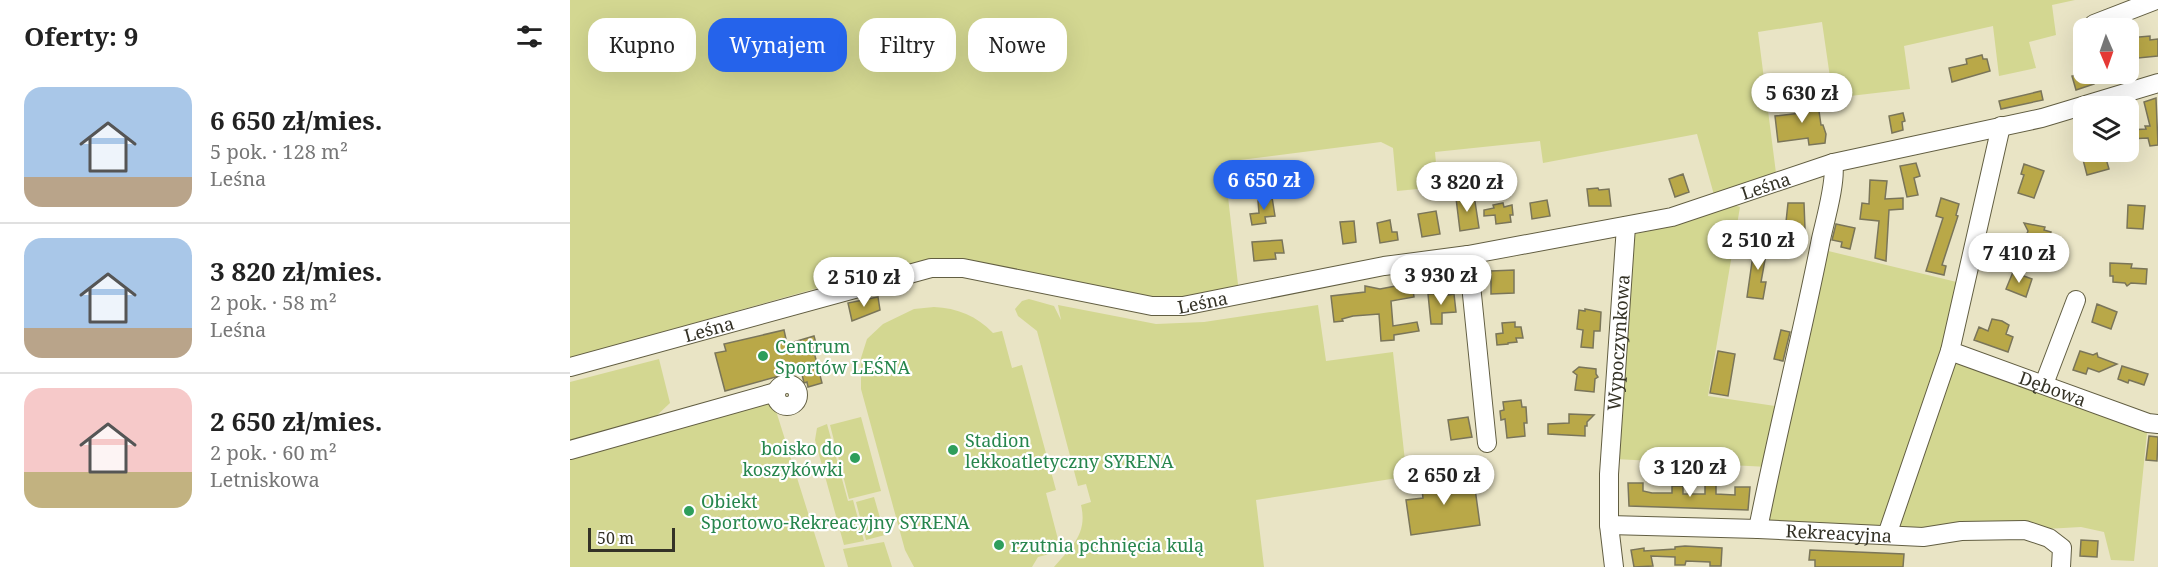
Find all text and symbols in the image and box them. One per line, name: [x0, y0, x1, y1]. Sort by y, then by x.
text: Oferty: 9: [24, 18, 138, 54]
chip: Kupno: [588, 18, 696, 72]
chip: Wynajem: [708, 18, 847, 72]
chip: Filtry: [859, 18, 956, 72]
chip: Nowe: [968, 18, 1067, 72]
north arrow: [2073, 18, 2139, 84]
map controls: [2073, 18, 2139, 162]
icon: filters: [513, 20, 546, 53]
pin: 5 630 zł: [1740, 73, 1864, 124]
text: 5 630 zł: [1765, 79, 1839, 106]
button: layers: [2073, 96, 2139, 162]
text: 6 650 zł/mies.: [210, 102, 382, 138]
icon: home: [72, 111, 144, 183]
text: 5 pok. · 128 m²: [210, 138, 348, 165]
pin: 6 650 zł: [1202, 160, 1326, 211]
pin: 3 820 zł: [1405, 162, 1529, 213]
text: Leśna: [210, 165, 266, 192]
text: 6 650 zł: [1227, 166, 1301, 193]
street label: Leśna: [1738, 166, 1793, 205]
text: 3 820 zł: [1430, 168, 1504, 195]
pin: 2 510 zł: [1696, 220, 1820, 271]
text: 2 510 zł: [1721, 226, 1795, 253]
pin: 7 410 zł: [1957, 233, 2081, 284]
text: 7 410 zł: [1982, 239, 2056, 266]
text: 3 820 zł/mies.: [210, 253, 382, 289]
pin: 3 930 zł: [1379, 255, 1503, 306]
pin: 2 510 zł: [802, 257, 926, 308]
text: 3 930 zł: [1404, 261, 1478, 288]
icon: home: [72, 262, 144, 334]
text: 2 510 zł: [827, 263, 901, 290]
street label: Wypoczynkowa: [1601, 274, 1635, 412]
street label: Leśna: [1175, 285, 1230, 319]
text: 2 pok. · 58 m²: [210, 289, 337, 316]
street label: Leśna: [681, 311, 737, 347]
text: Leśna: [210, 316, 266, 343]
place label: Centrum Sportów LEŚNA: [775, 334, 911, 379]
marker: Centrum Sportów LEŚNA: [756, 349, 770, 363]
street label: Dębowa: [2016, 365, 2090, 412]
text: 2 650 zł/mies.: [210, 403, 382, 439]
icon: home: [72, 412, 144, 484]
place label: Stadion lekkoatletyczny SYRENA: [965, 428, 1174, 473]
place label: boisko do koszykówki: [743, 436, 843, 481]
text: 2 pok. · 60 m²: [210, 439, 337, 466]
marker: Stadion lekkoatletyczny SYRENA: [946, 443, 960, 457]
pin: 3 120 zł: [1628, 447, 1752, 498]
marker: boisko do koszykówki: [848, 451, 862, 465]
text: 3 120 zł: [1653, 453, 1727, 480]
pin: 2 650 zł: [1382, 455, 1506, 506]
text: 2 650 zł: [1407, 461, 1481, 488]
text: Letniskowa: [210, 466, 320, 493]
place label: Obiekt Sportowo-Rekreacyjny SYRENA: [701, 489, 970, 534]
marker: Obiekt Sportowo-Rekreacyjny SYRENA: [682, 504, 696, 518]
street label: Rekreacyjna: [1785, 518, 1893, 547]
scale bar: [588, 525, 675, 552]
text: 50 m: [597, 527, 634, 549]
place label: rzutnia pchnięcia kulą: [1011, 533, 1204, 557]
marker: rzutnia pchnięcia kulą: [992, 538, 1006, 552]

